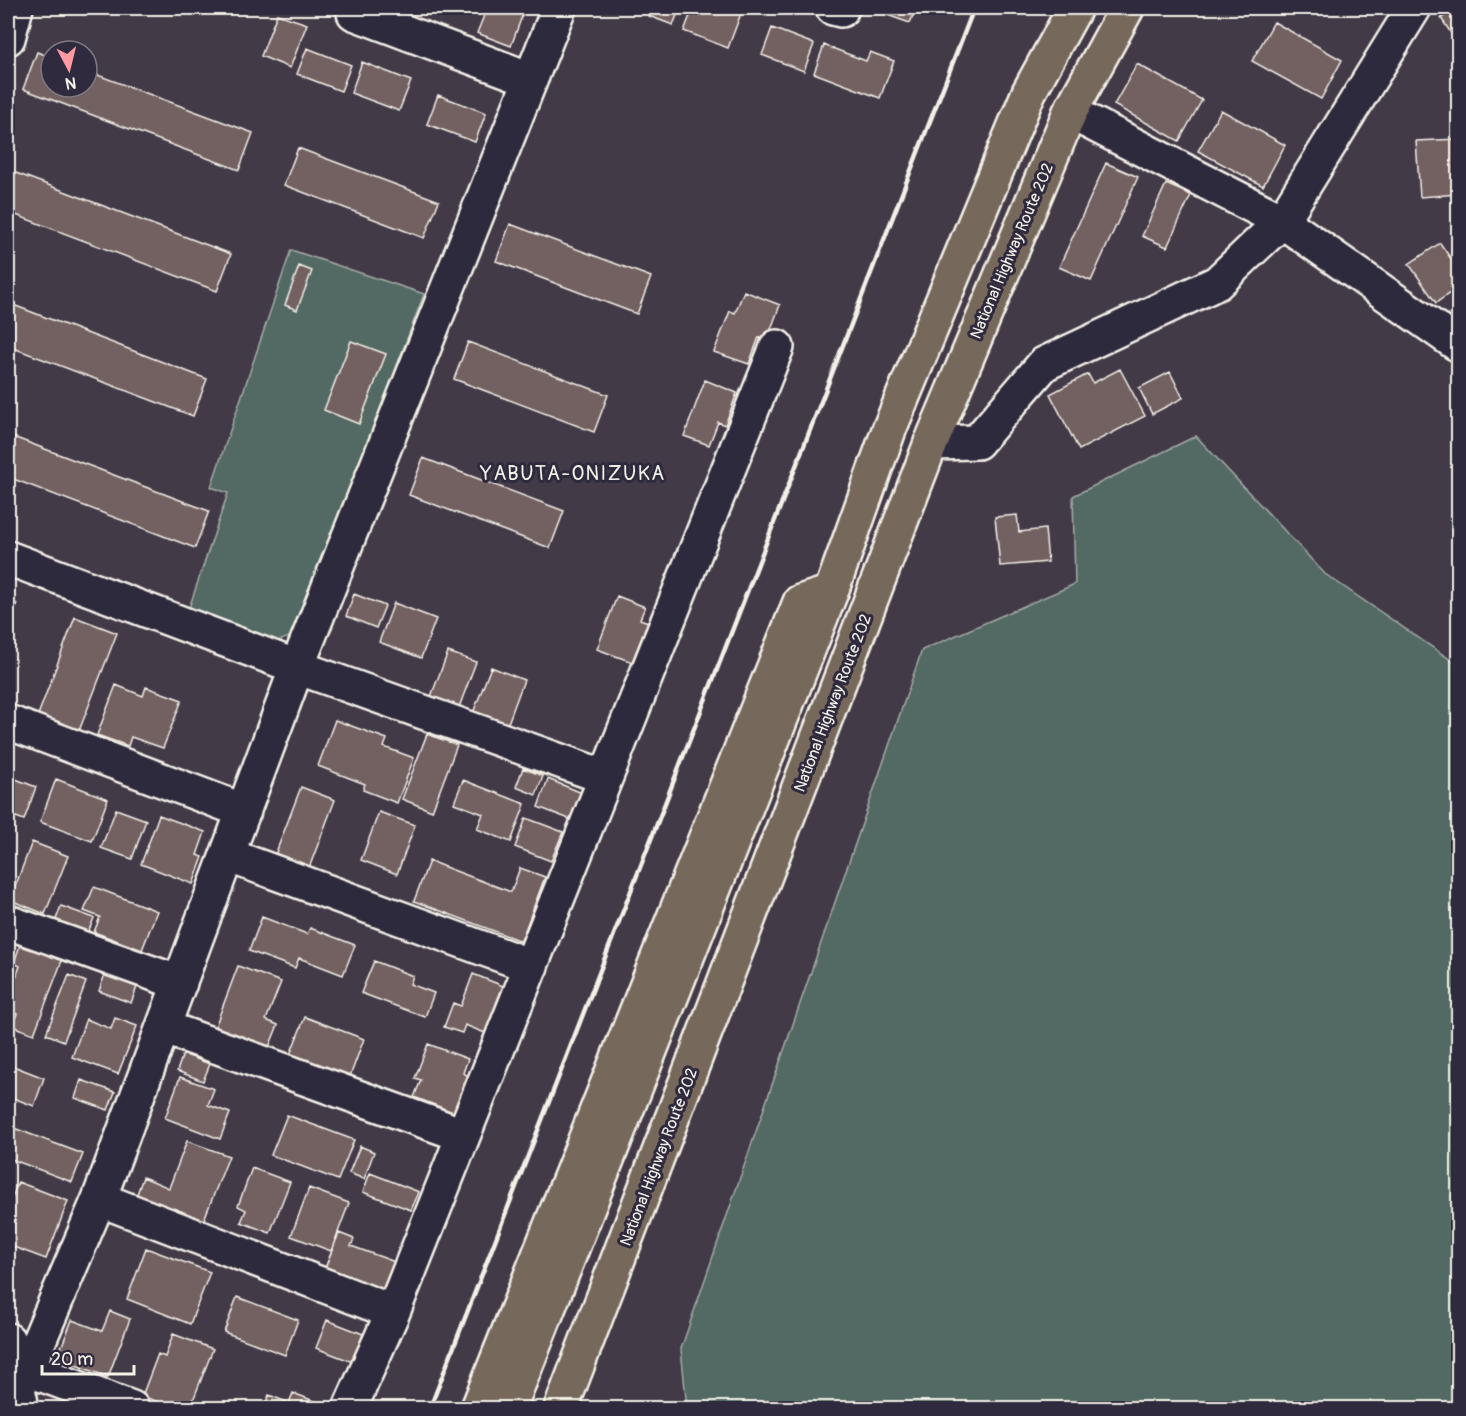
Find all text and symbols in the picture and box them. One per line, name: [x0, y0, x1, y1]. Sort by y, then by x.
north arrow: [39, 39, 99, 99]
text: N: [64, 72, 77, 94]
street label: National Highway Route 202: [966, 160, 1058, 342]
district label: YABUTA-ONIZUKA: [479, 461, 666, 486]
street label: National Highway Route 202: [790, 611, 876, 795]
street label: National Highway Route 202: [616, 1065, 702, 1249]
scale bar: [42, 1338, 134, 1376]
text: 20 m: [51, 1348, 93, 1371]

